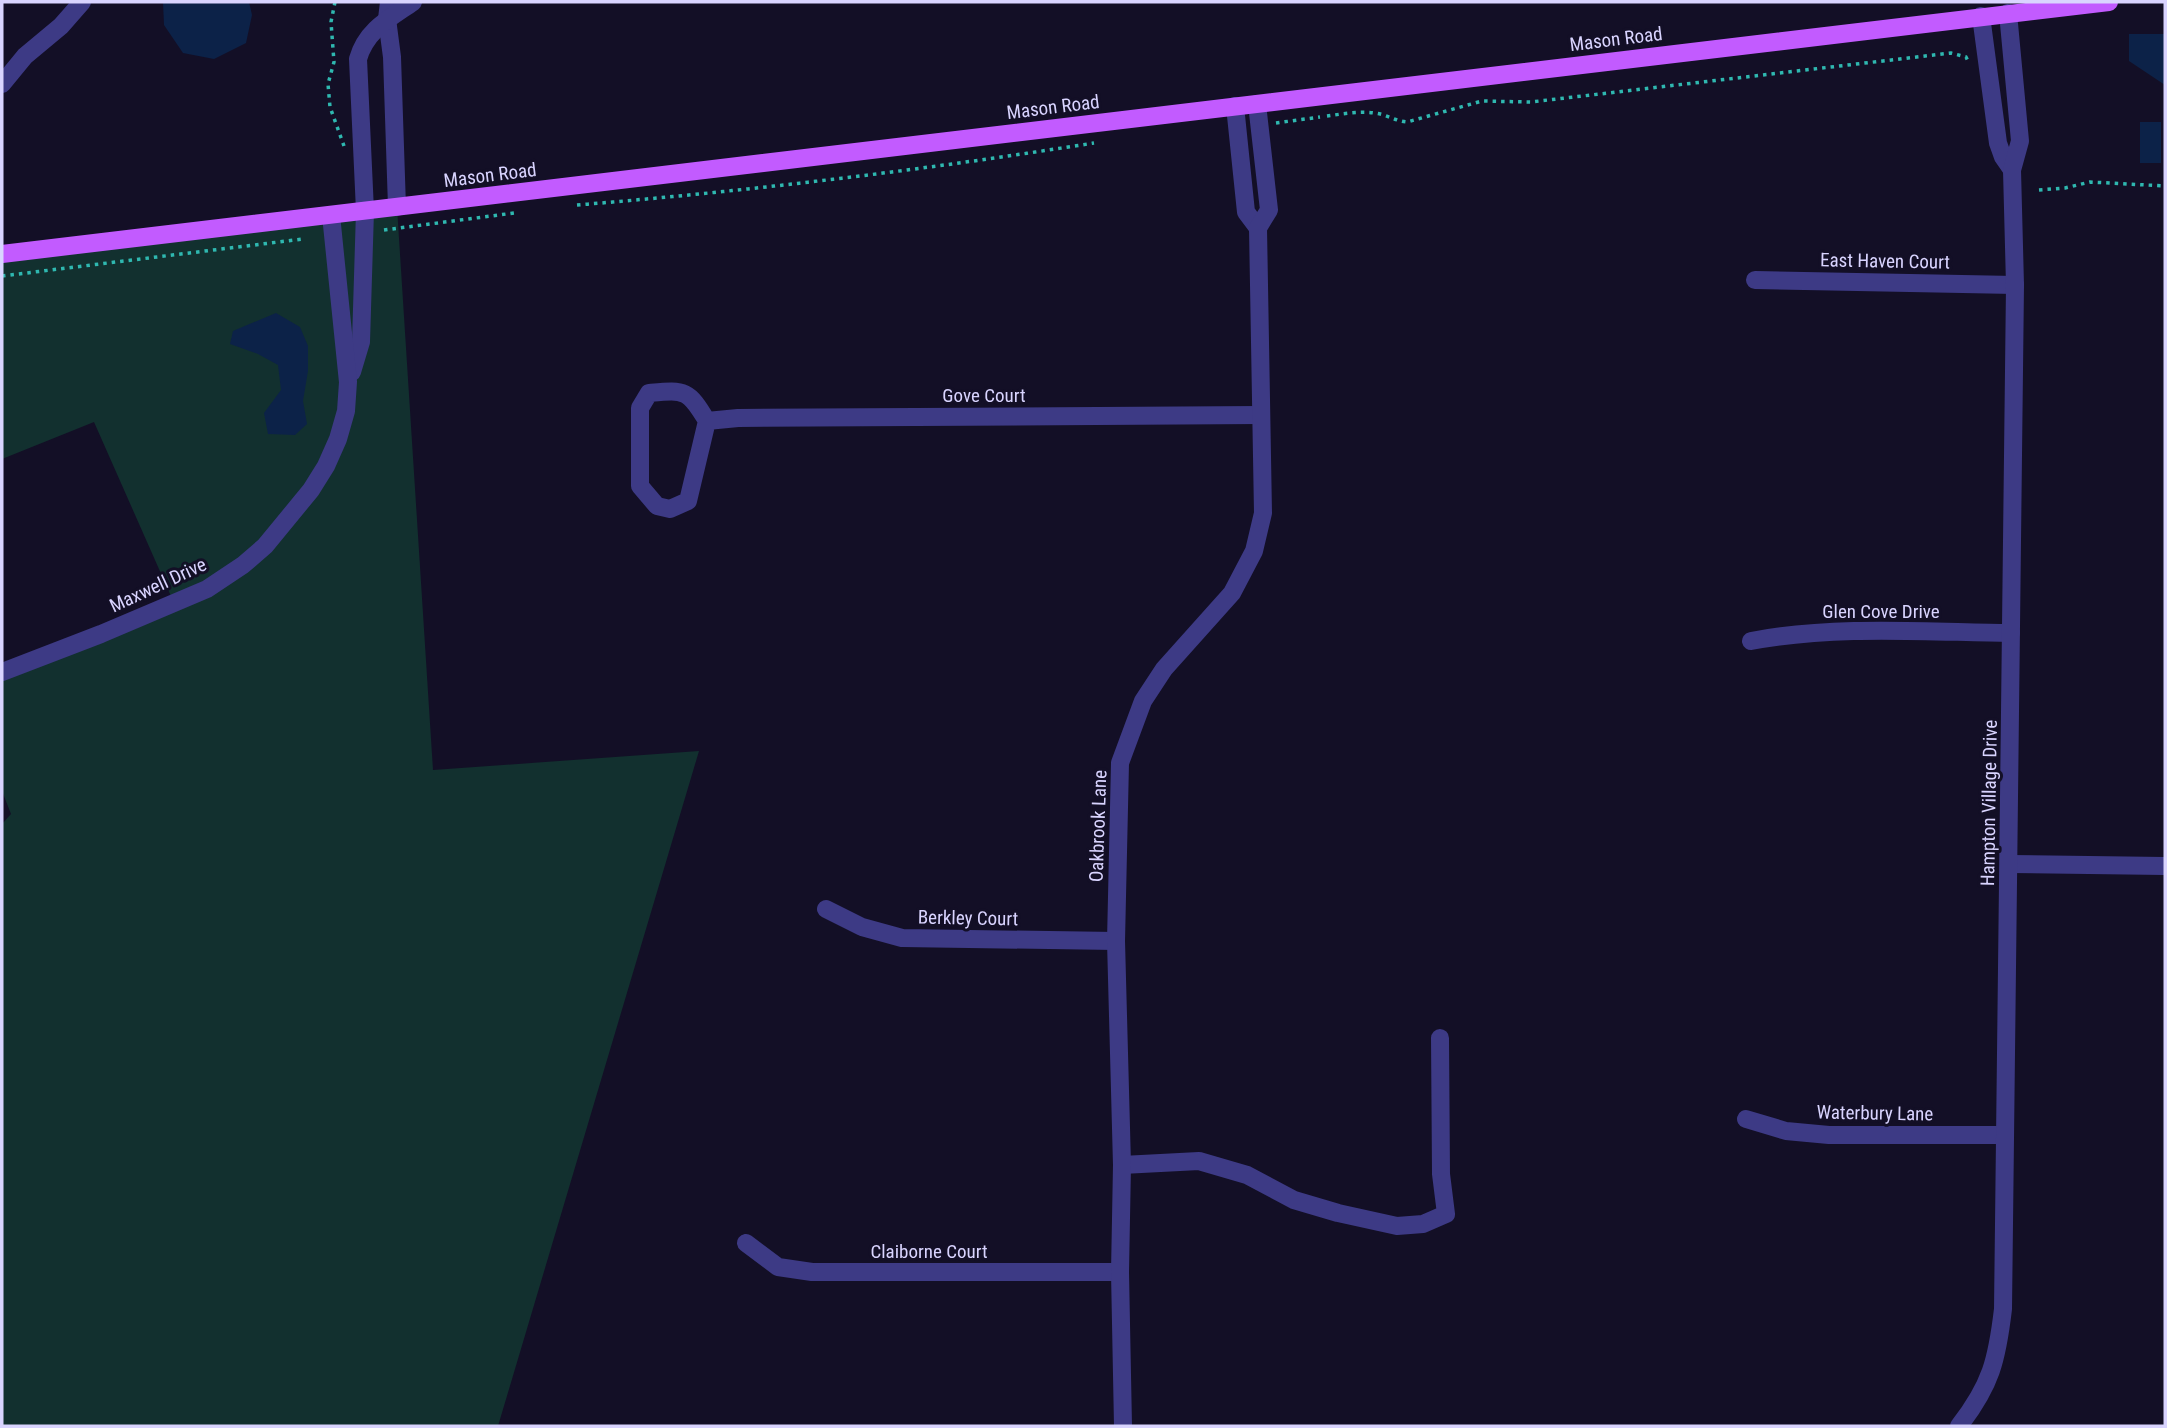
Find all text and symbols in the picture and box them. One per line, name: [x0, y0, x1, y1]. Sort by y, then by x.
street label: Mason Road: [1568, 22, 1664, 56]
street label: Mason Road: [1005, 90, 1101, 124]
street label: Mason Road: [442, 158, 538, 192]
street label: East Haven Court: [1820, 248, 1950, 274]
street label: Gove Court: [942, 384, 1026, 407]
street label: Maxwell Drive: [106, 553, 210, 617]
street label: Glen Cove Drive: [1822, 600, 1940, 623]
street label: Hampton Village Drive: [1976, 719, 2002, 886]
street label: Oakbrook Lane: [1085, 769, 1111, 883]
street label: Berkley Court: [918, 906, 1018, 930]
street label: Waterbury Lane: [1816, 1100, 1934, 1126]
street label: Claiborne Court: [870, 1240, 988, 1263]

